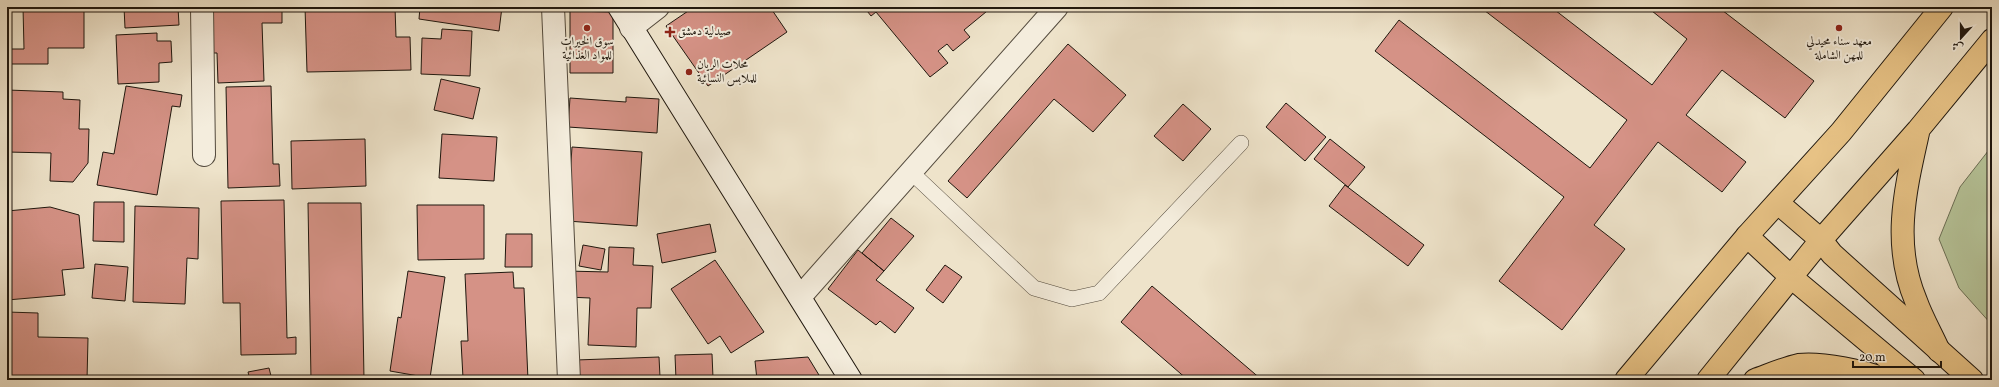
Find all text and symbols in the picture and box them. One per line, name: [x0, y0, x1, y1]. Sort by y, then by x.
north arrow: [1941, 18, 1981, 58]
marker: سوق الخيرات للمواد الغذائية: [582, 23, 592, 33]
marker: معهد سناء محيدلي للمهن الشاملة: [1834, 23, 1844, 33]
place label: صيدلية دمشق: [678, 24, 731, 40]
marker: صيدلية دمشق: [665, 27, 675, 37]
place label: سوق الخيرات للمواد الغذائية: [560, 34, 614, 64]
place label: معهد سناء محيدلي للمهن الشاملة: [1806, 34, 1872, 64]
text: ش: [1950, 37, 1966, 55]
place label: محلات الريان للملابس النسائية: [697, 57, 757, 87]
marker: محلات الريان للملابس النسائية: [684, 67, 694, 77]
scale bar: [1853, 343, 1941, 369]
text: 20 m: [1859, 350, 1886, 366]

